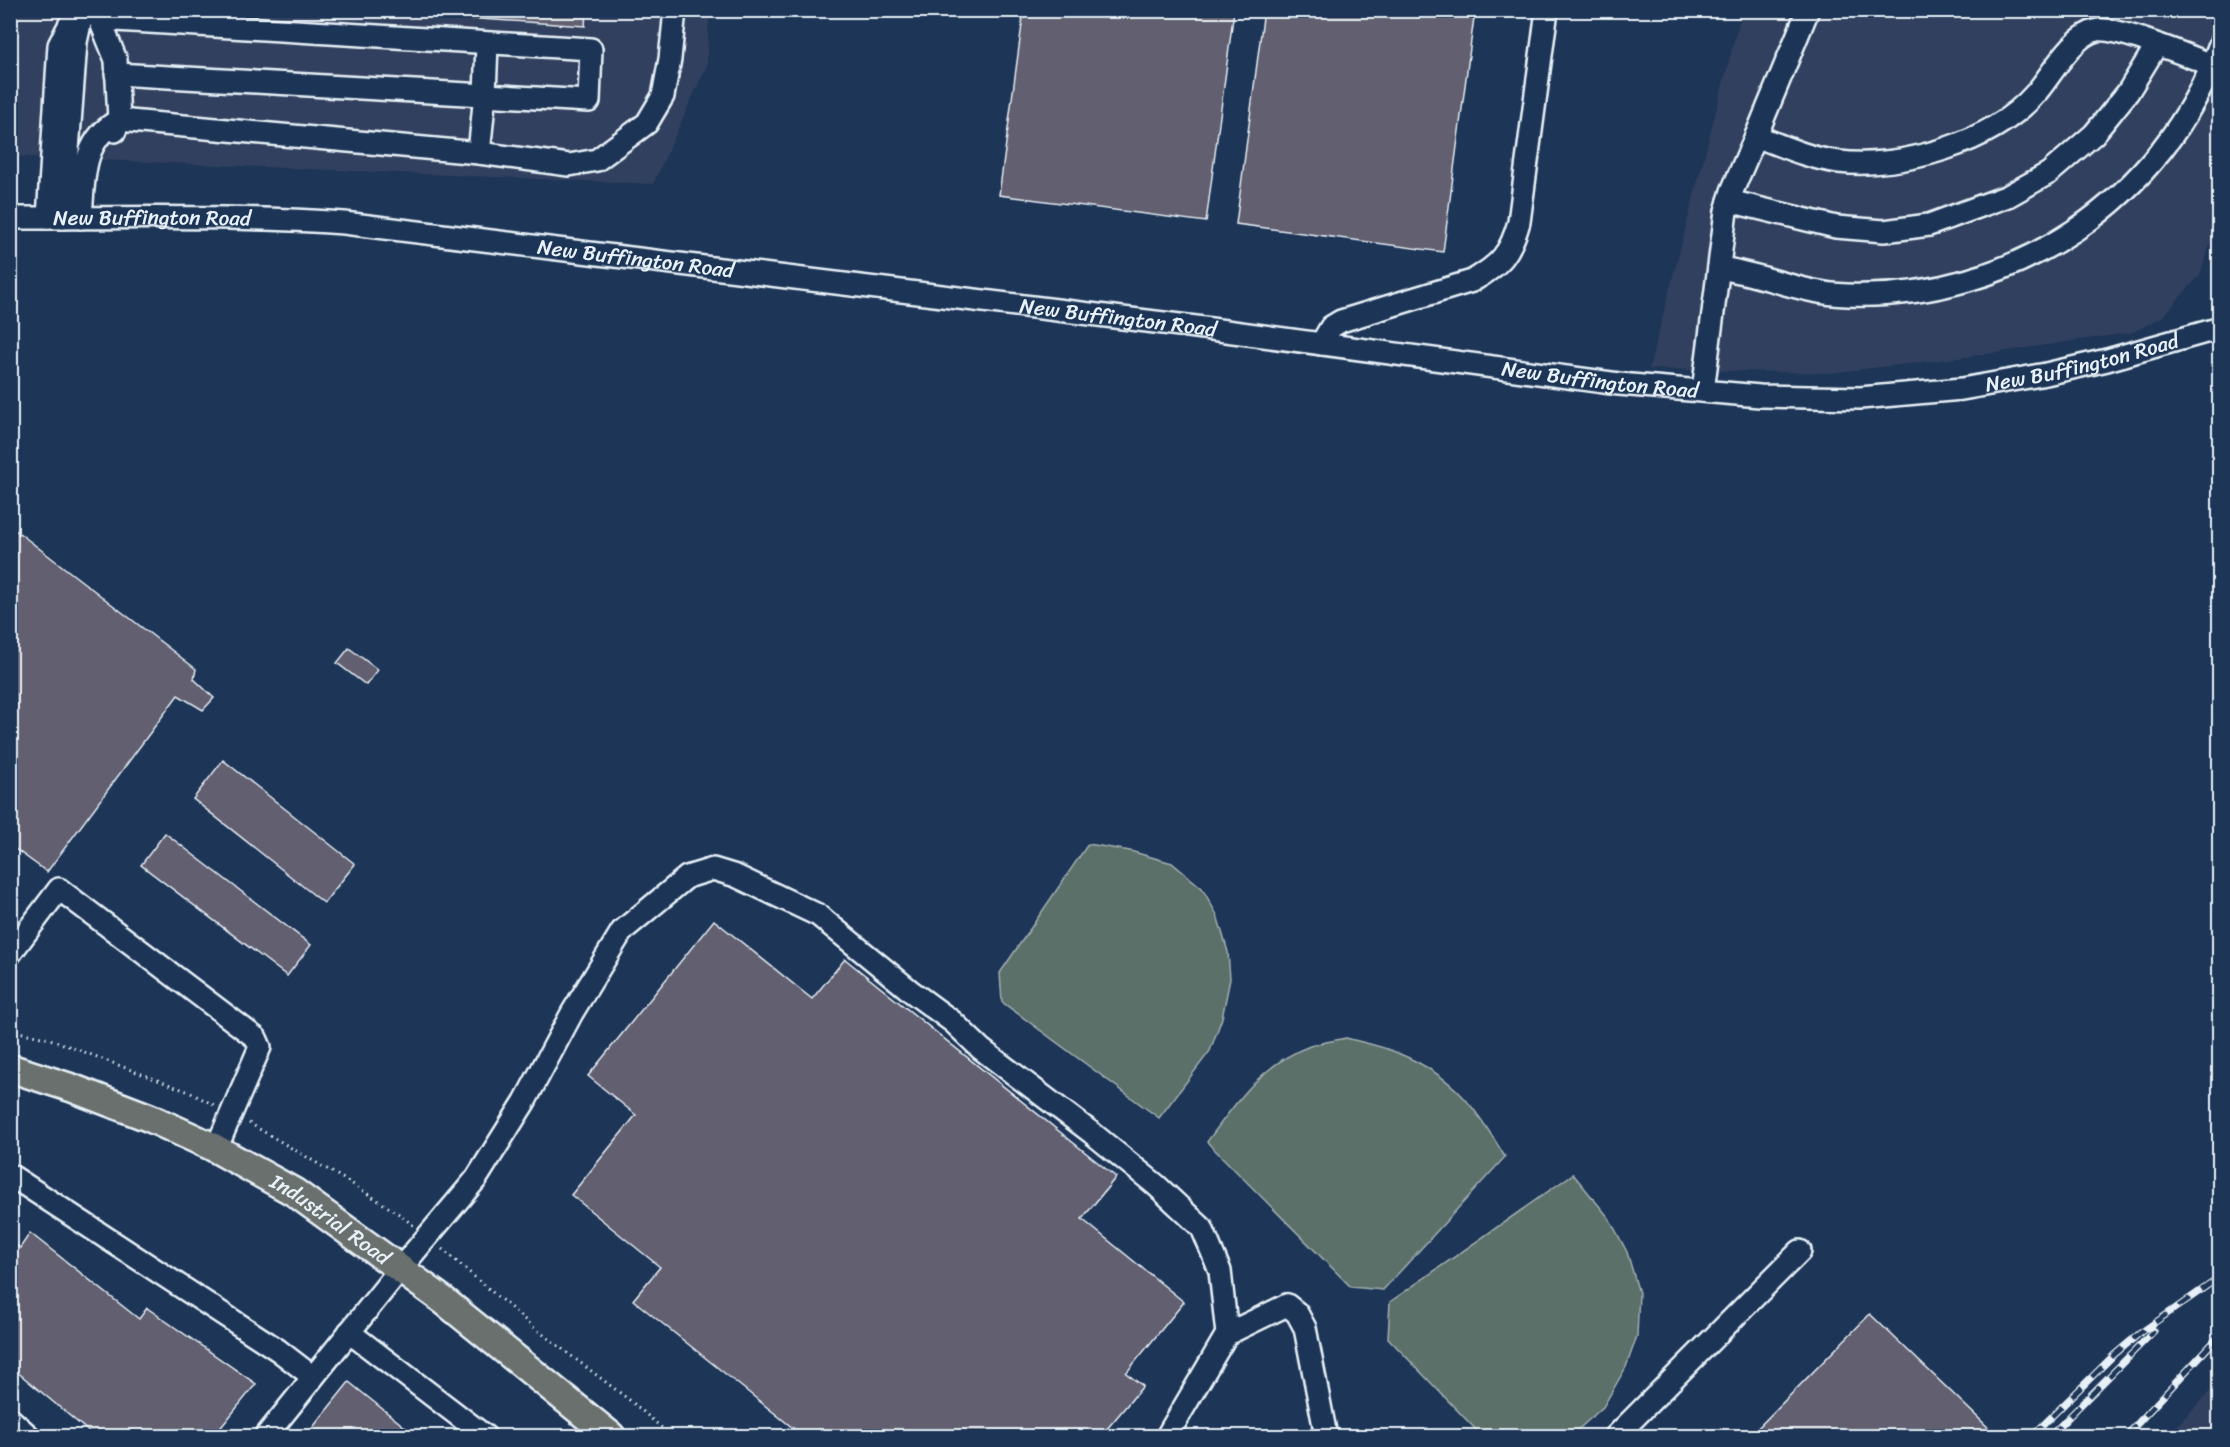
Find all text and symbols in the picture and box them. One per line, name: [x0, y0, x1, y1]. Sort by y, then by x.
street label: New Buffington Road: [53, 198, 253, 238]
street label: New Buffington Road: [535, 228, 738, 290]
street label: New Buffington Road: [1018, 287, 1221, 349]
street label: New Buffington Road: [1982, 321, 2185, 404]
street label: New Buffington Road: [1499, 349, 1702, 410]
street label: Industrial Road: [262, 1163, 401, 1277]

